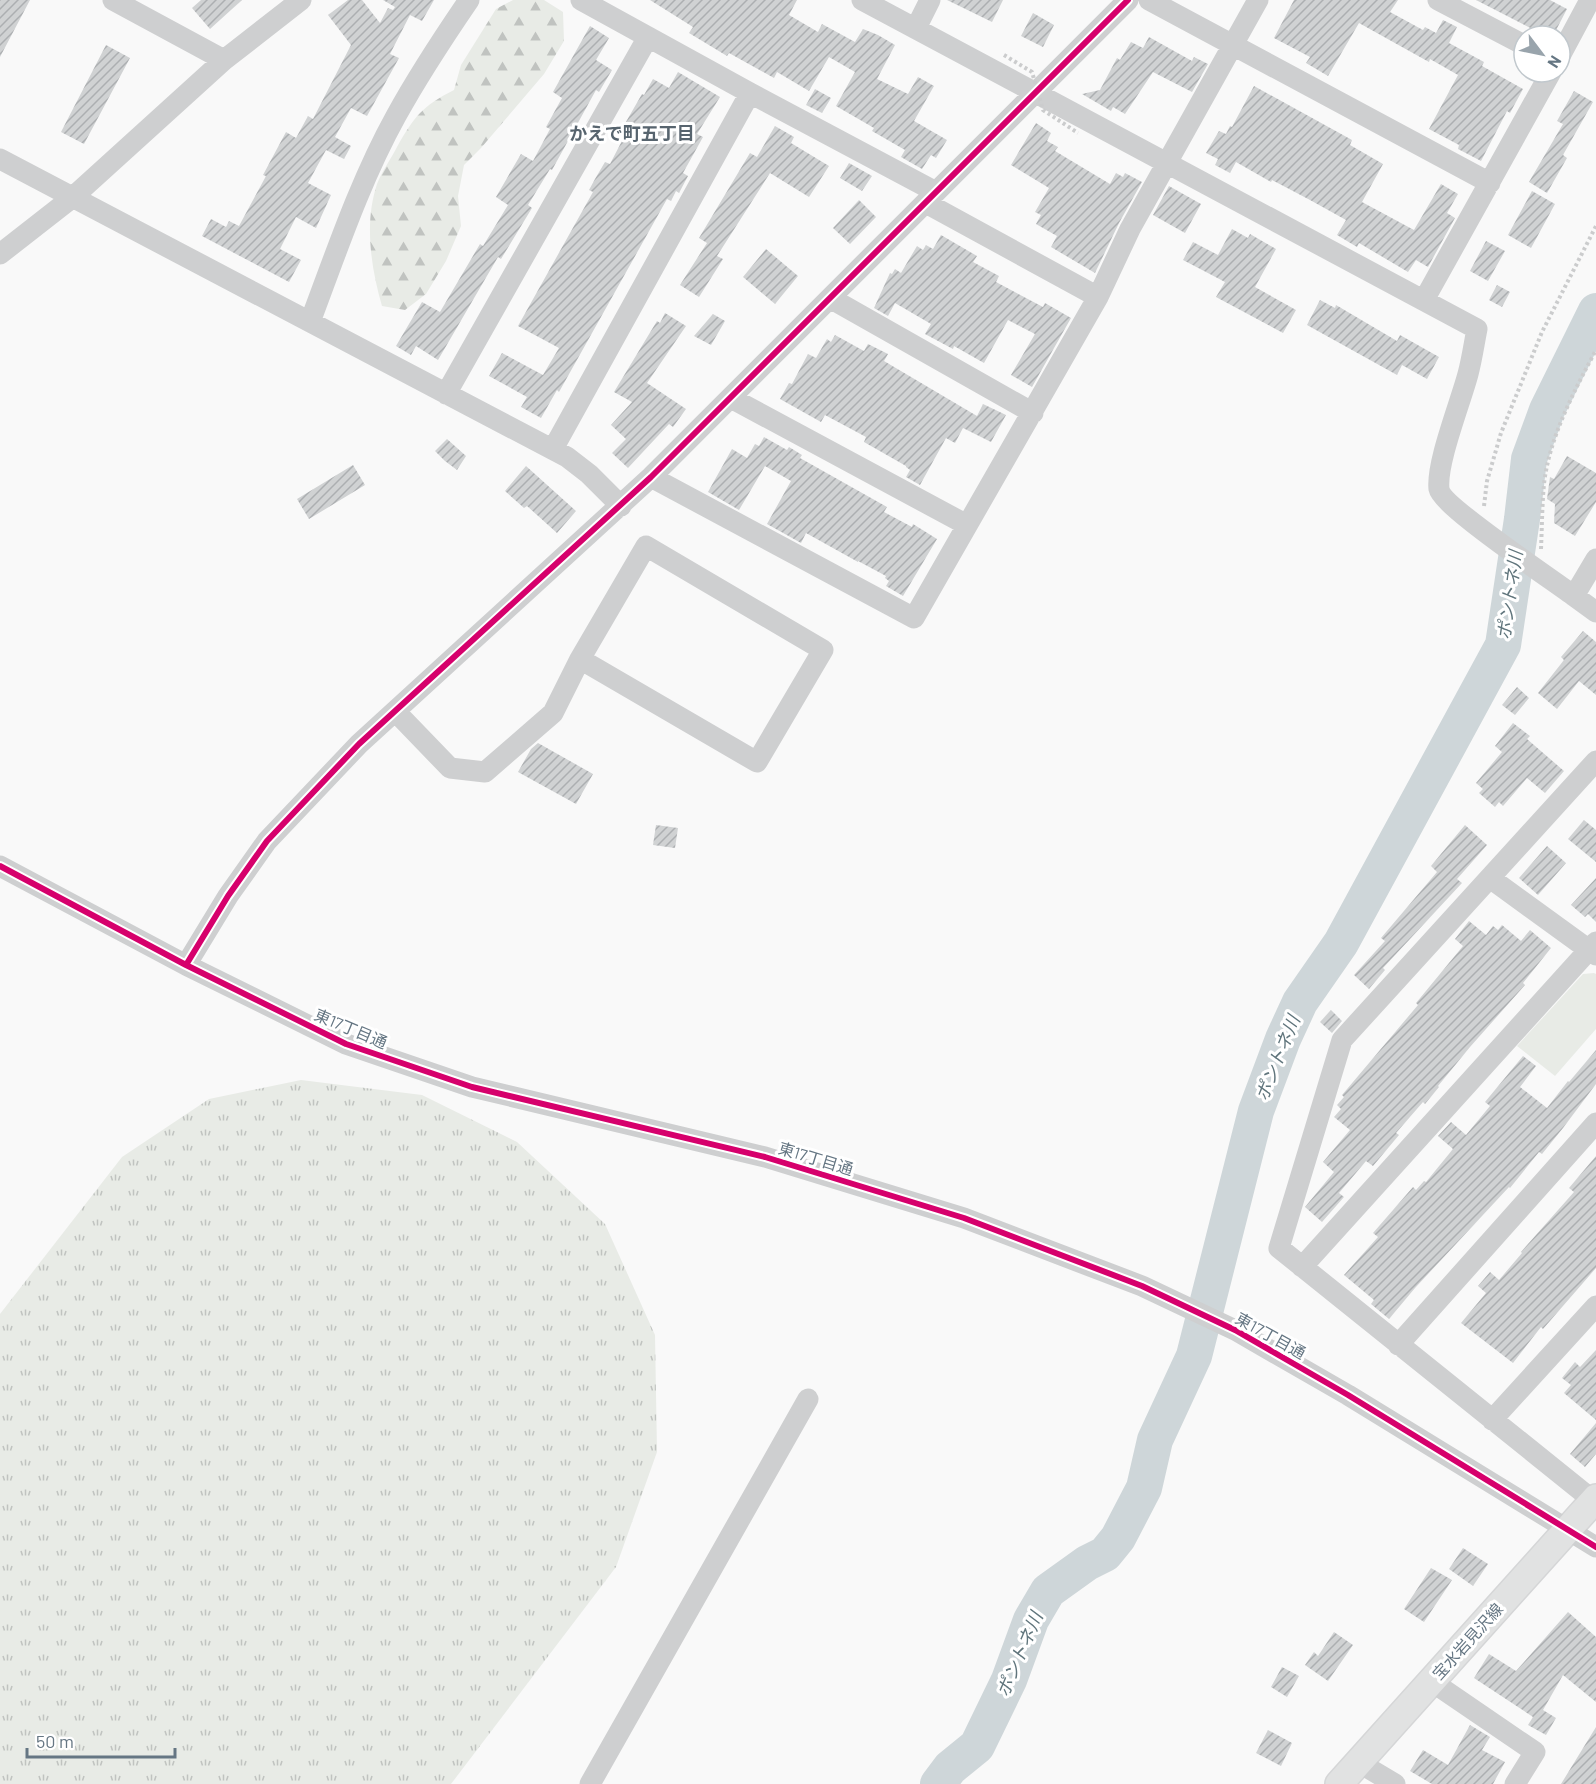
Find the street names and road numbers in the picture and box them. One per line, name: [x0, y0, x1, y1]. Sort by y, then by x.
street label: 東17丁目通: [312, 1004, 390, 1052]
street label: 東17丁目通: [776, 1138, 856, 1178]
street label: 東17丁目通: [1233, 1308, 1309, 1362]
street label: 宝水岩見沢線: [1428, 1599, 1506, 1683]

